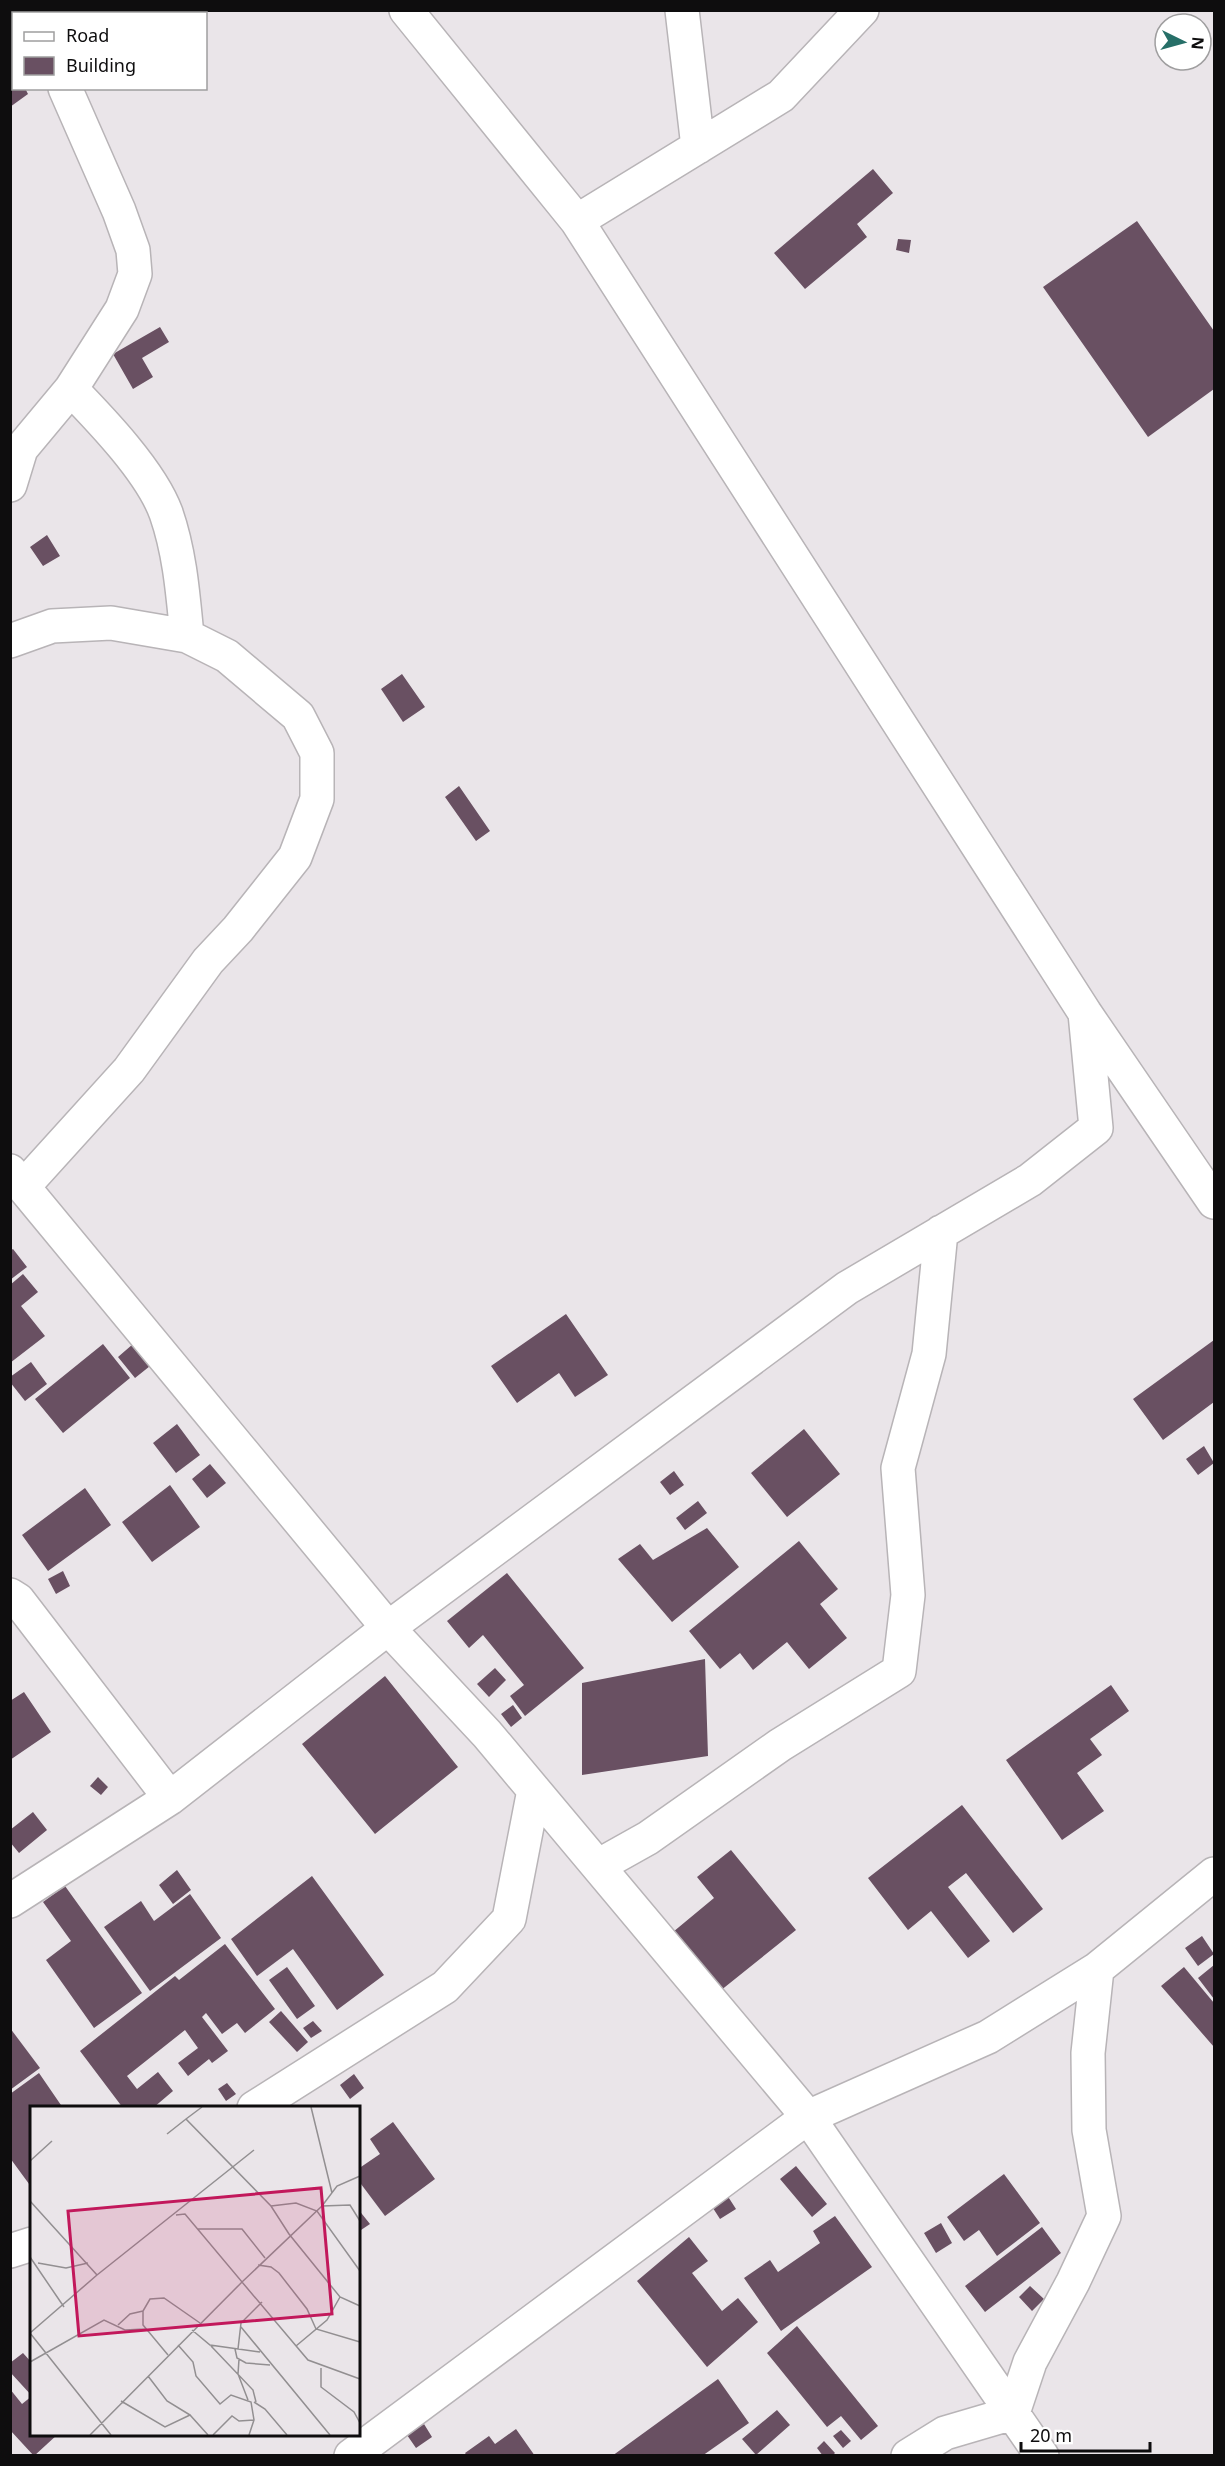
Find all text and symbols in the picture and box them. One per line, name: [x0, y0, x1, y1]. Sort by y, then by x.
legend: [12, 12, 207, 90]
north arrow: [1153, 12, 1213, 72]
text: Road: [66, 23, 109, 47]
text: N: [1186, 36, 1209, 51]
text: Building: [66, 53, 136, 77]
inset map: [30, 2106, 360, 2436]
scale bar: [1021, 2415, 1150, 2453]
text: 20 m: [1030, 2423, 1072, 2447]

